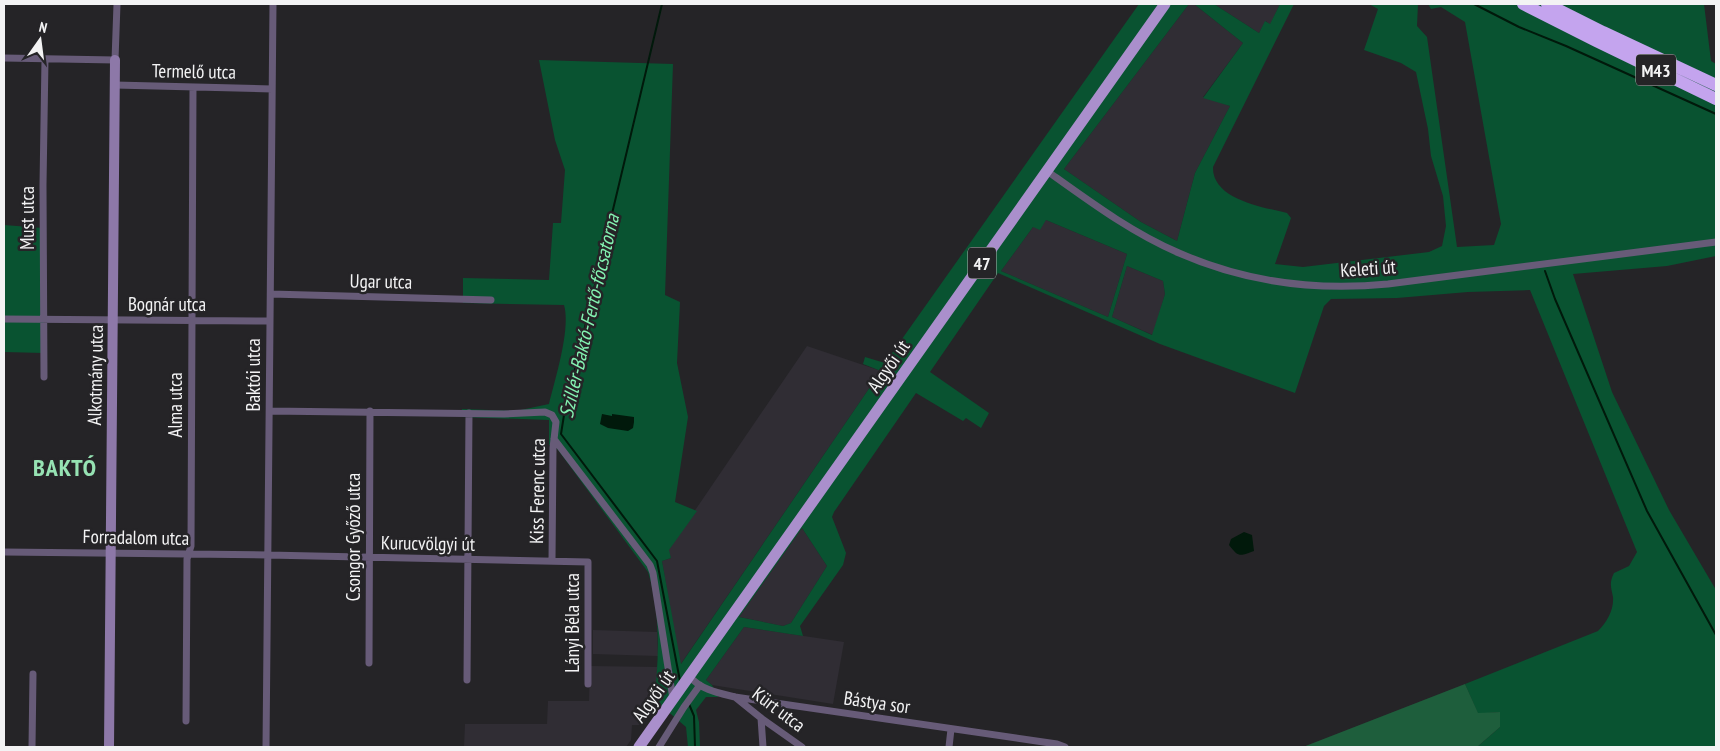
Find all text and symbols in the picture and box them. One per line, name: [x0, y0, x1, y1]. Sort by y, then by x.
north arrow: [15, 15, 65, 65]
text: N: [37, 18, 49, 37]
road number: M43: [1636, 54, 1676, 86]
street label: Termelő utca: [152, 58, 236, 84]
street label: Must utca: [15, 186, 39, 250]
water label: Szillér-Baktó-Fertő-főcsatorna: [553, 211, 625, 420]
road number: 47: [968, 248, 996, 278]
street label: Keleti út: [1339, 254, 1397, 282]
street label: Ugar utca: [349, 268, 413, 294]
street label: Bognár utca: [128, 292, 206, 316]
street label: Alkotmány utca: [82, 324, 108, 426]
street label: Algyői út: [861, 334, 915, 397]
street label: Baktói utca: [241, 338, 265, 412]
street label: Alma utca: [163, 372, 187, 438]
street label: Kiss Ferenc utca: [524, 438, 550, 544]
district label: BAKTÓ: [33, 452, 97, 483]
street label: Csongor Győző utca: [341, 473, 365, 601]
street label: Forradalom utca: [82, 524, 190, 550]
street label: Kurucvölgyi út: [381, 530, 476, 556]
street label: Lányi Béla utca: [560, 573, 584, 673]
street label: Algyői út: [626, 664, 680, 727]
street label: Kürt utca: [748, 681, 810, 737]
street label: Bástya sor: [842, 685, 912, 719]

